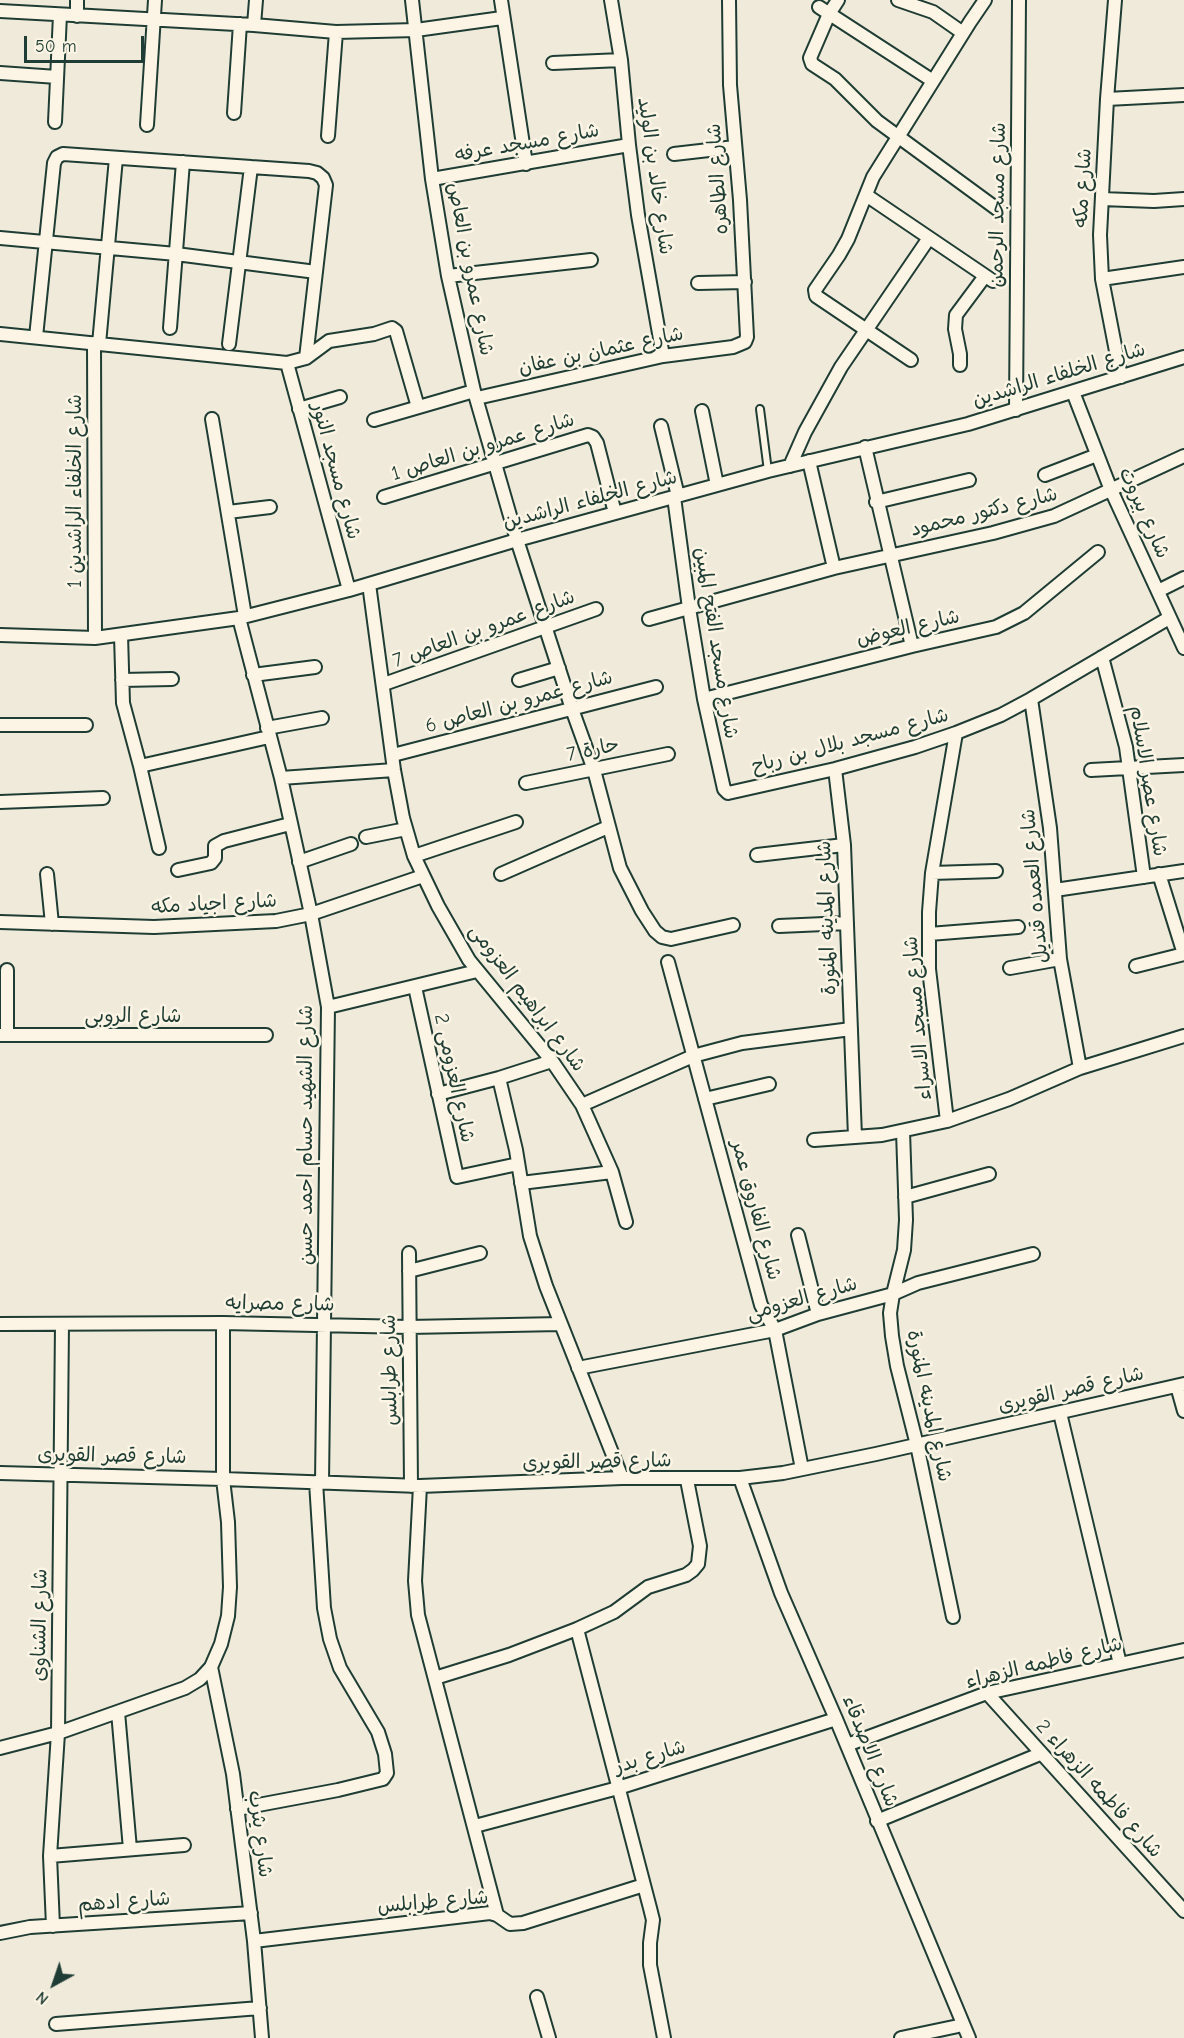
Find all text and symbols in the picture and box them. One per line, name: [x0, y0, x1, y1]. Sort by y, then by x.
scale bar: [27, 24, 147, 62]
text: 50 m: [35, 36, 77, 57]
street label: شارع خالد بن الوليد: [632, 96, 678, 256]
street label: شارع مسجد عرفه: [453, 119, 601, 167]
street label: شارع مسجد الرحمن: [985, 122, 1011, 288]
street label: شارع الطاهره: [702, 123, 734, 235]
street label: شارع مكه: [1069, 148, 1097, 228]
street label: شارع عمرو بن العاص: [441, 180, 499, 358]
street label: شارع عثمان بن عفان: [516, 322, 686, 380]
street label: شارع الخلفاء الراشدين: [970, 337, 1148, 413]
street label: شارع الخلفاء الراشدين 1: [63, 394, 87, 588]
street label: شارع مسجد النور: [306, 400, 366, 542]
street label: شارع عمرو بن العاص 1: [388, 408, 578, 486]
street label: شارع بيروت: [1113, 464, 1175, 562]
street label: شارع الخلفاء الراشدين: [500, 465, 680, 535]
street label: شارع دكتور محمود: [908, 482, 1060, 542]
street label: شارع مسجد الفتح المبين: [689, 546, 743, 740]
street label: شارع عمرو بن العاص 7: [390, 585, 578, 673]
street label: شارع العوض: [854, 604, 962, 652]
street label: شارع عمرو بن العاص 6: [423, 665, 615, 739]
street label: شارع مسجد بلال بن رباح: [749, 703, 951, 779]
street label: شارع عصر الاسلام: [1124, 704, 1172, 858]
street label: حارة 7: [565, 733, 621, 767]
street label: شارع العمده قنديل: [1016, 808, 1054, 964]
street label: شارع المدينه المنورة: [812, 840, 842, 996]
street label: شارع اجياد مكه: [151, 889, 277, 919]
street label: شارع ابراهيم العزومى: [464, 919, 590, 1077]
street label: شارع مسجد الاسراء: [899, 935, 937, 1101]
street label: شارع الروبى: [84, 1004, 182, 1028]
street label: شارع الشهيد حسام احمد حسن: [294, 1005, 318, 1265]
street label: شارع العزومى 2: [429, 1011, 479, 1145]
street label: شارع الفاروق عمر: [726, 1137, 786, 1283]
street label: شارع العزومى: [744, 1272, 860, 1326]
street label: شارع مصرايه: [225, 1291, 335, 1317]
street label: شارع طرابلس: [377, 1314, 403, 1426]
street label: شارع المدينه المنورة: [901, 1328, 957, 1484]
street label: شارع قصر القويرى: [996, 1362, 1146, 1418]
street label: شارع قصر القويرى: [37, 1443, 187, 1469]
street label: شارع قصر القويرى: [522, 1449, 672, 1475]
street label: شارع الشناوى: [27, 1568, 53, 1682]
street label: شارع فاطمه الزهراء: [963, 1632, 1125, 1694]
street label: شارع الاصدقاء: [837, 1692, 903, 1810]
street label: شارع فاطمه الزهراء 2: [1031, 1715, 1167, 1863]
street label: شارع بدر: [611, 1735, 689, 1779]
street label: شارع يثرب: [243, 1789, 277, 1879]
street label: شارع طرابلس: [377, 1885, 489, 1919]
street label: شارع ادهم: [77, 1887, 171, 1917]
north arrow: [24, 1954, 84, 2014]
text: N: [33, 1988, 52, 2008]

